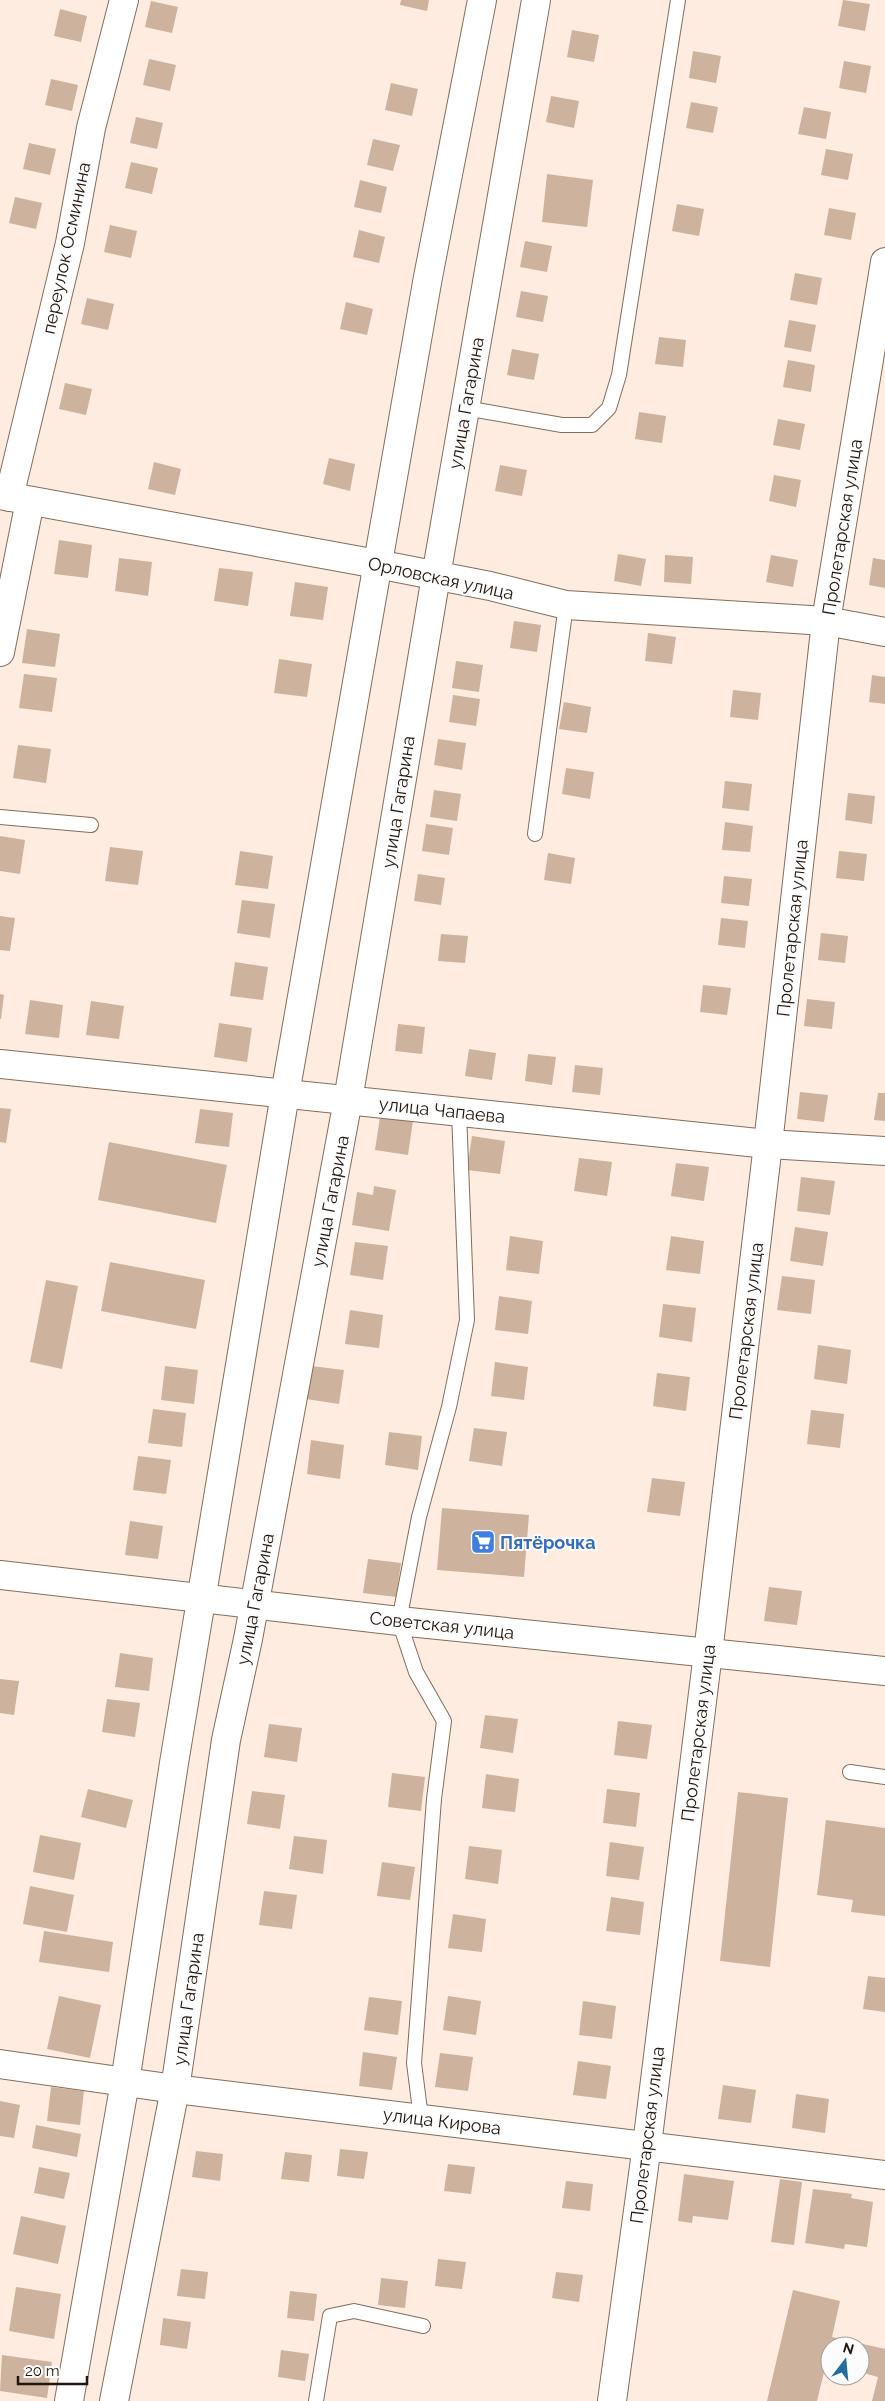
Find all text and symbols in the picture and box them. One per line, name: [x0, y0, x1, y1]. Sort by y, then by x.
street label: переулок Осминина: [38, 160, 94, 336]
street label: улица Гагарина: [444, 335, 488, 471]
street label: Пролетарская улица: [818, 437, 866, 617]
street label: Орловская улица: [366, 552, 516, 604]
street label: улица Гагарина: [377, 734, 419, 870]
street label: Пролетарская улица: [772, 838, 812, 1018]
street label: улица Чапаева: [378, 1093, 506, 1127]
street label: улица Гагарина: [307, 1133, 353, 1269]
street label: Пролетарская улица: [725, 1241, 767, 1421]
supermarket icon: Пятёрочка: [470, 1529, 496, 1555]
street label: улица Гагарина: [232, 1531, 278, 1667]
place label: Пятёрочка: [500, 1532, 596, 1553]
street label: Советская улица: [369, 1607, 515, 1643]
street label: Пролетарская улица: [677, 1643, 719, 1823]
street label: улица Гагарина: [168, 1931, 208, 2067]
street label: Пролетарская улица: [626, 2045, 668, 2225]
street label: улица Кирова: [382, 2103, 502, 2139]
north arrow: [820, 2336, 870, 2386]
text: N: [841, 2339, 856, 2358]
scale bar: [18, 2354, 86, 2386]
text: 20 m: [25, 2362, 60, 2380]

